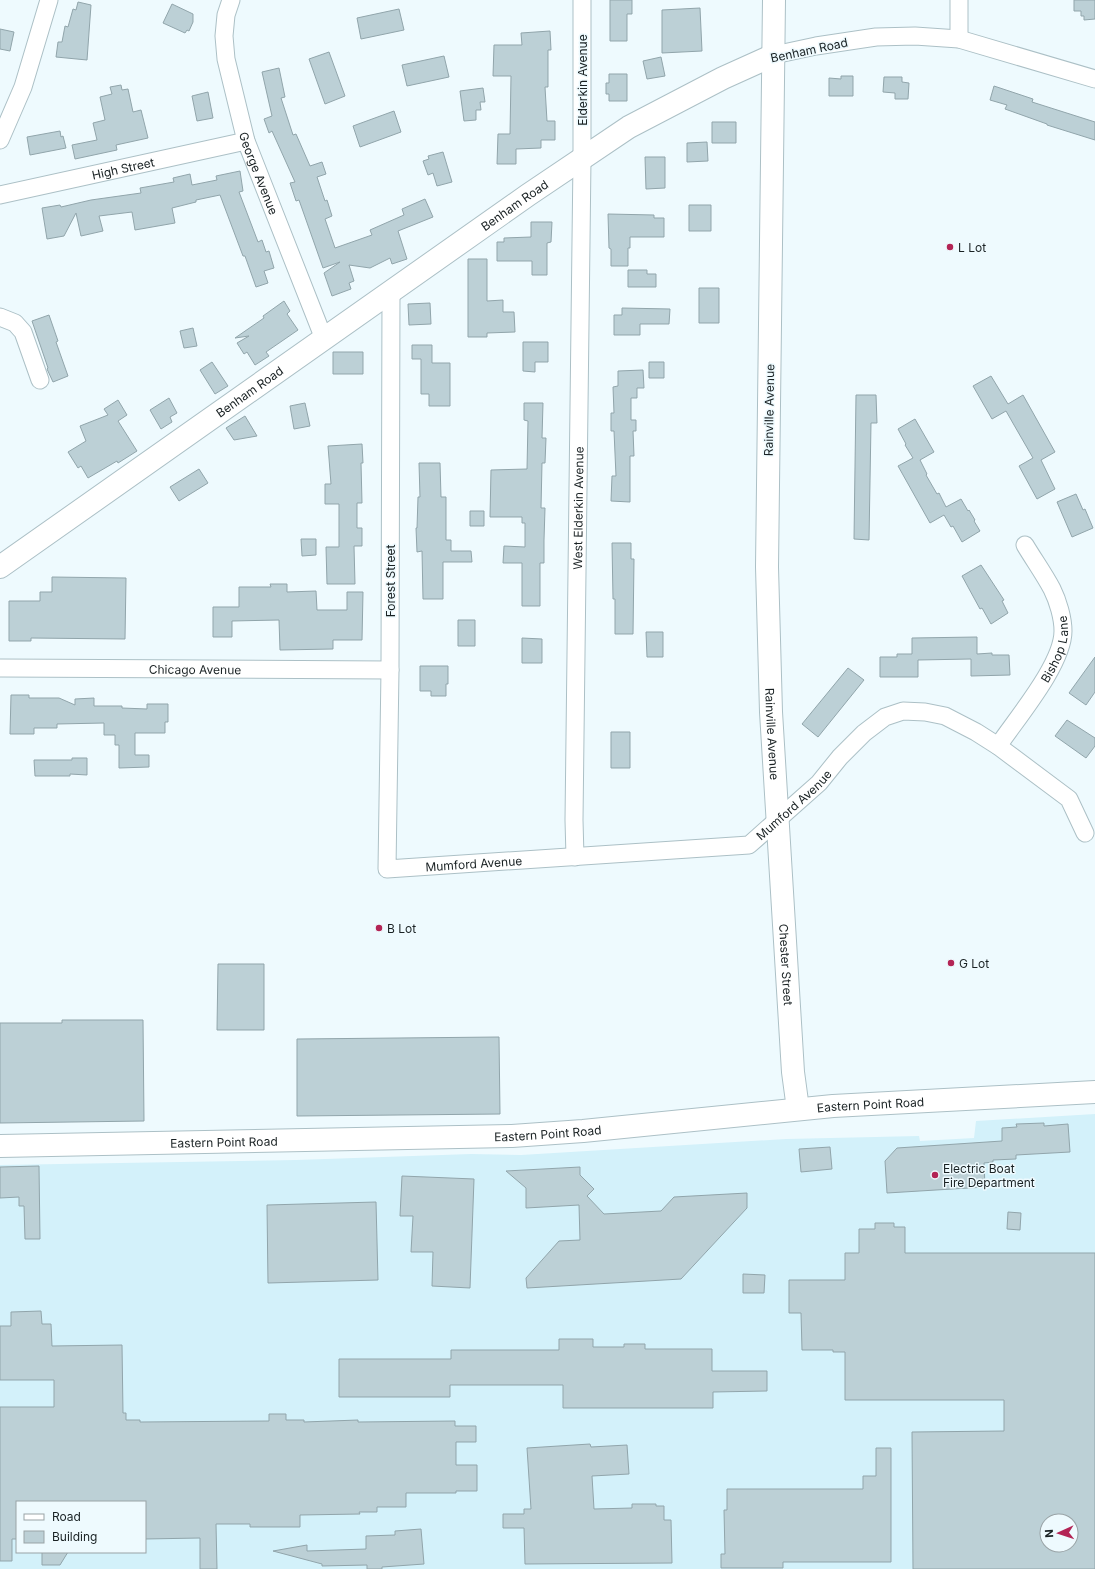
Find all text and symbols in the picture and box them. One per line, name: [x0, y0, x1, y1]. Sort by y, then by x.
street label: Elderkin Avenue: [575, 34, 590, 126]
street label: Benham Road: [769, 34, 849, 66]
street label: George Avenue: [237, 130, 282, 217]
street label: High Street: [90, 154, 156, 182]
street label: Benham Road: [478, 176, 551, 234]
place label: L Lot: [958, 240, 986, 255]
marker: L Lot: [945, 242, 955, 252]
street label: Benham Road: [213, 363, 286, 420]
street label: Rainville Avenue: [761, 364, 777, 456]
street label: West Elderkin Avenue: [570, 446, 586, 570]
street label: Forest Street: [383, 545, 398, 617]
street label: Bishop Lane: [1037, 615, 1071, 685]
street label: Chicago Avenue: [149, 661, 241, 677]
street label: Rainville Avenue: [763, 688, 783, 780]
street label: Mumford Avenue: [753, 766, 834, 843]
street label: Mumford Avenue: [425, 853, 523, 874]
place label: B Lot: [387, 921, 416, 936]
marker: B Lot: [374, 923, 384, 933]
street label: Chester Street: [776, 923, 796, 1006]
place label: G Lot: [959, 956, 989, 971]
marker: G Lot: [946, 958, 956, 968]
street label: Eastern Point Road: [816, 1094, 924, 1115]
street label: Eastern Point Road: [494, 1122, 602, 1144]
street label: Eastern Point Road: [170, 1133, 278, 1150]
place label: Electric Boat Fire Department: [943, 1161, 1035, 1190]
marker: Electric Boat Fire Department: [930, 1170, 940, 1180]
legend: [16, 1501, 146, 1553]
text: Road: [52, 1509, 81, 1524]
north arrow: [1039, 1513, 1079, 1553]
text: Building: [52, 1529, 97, 1544]
text: N: [1042, 1529, 1056, 1538]

